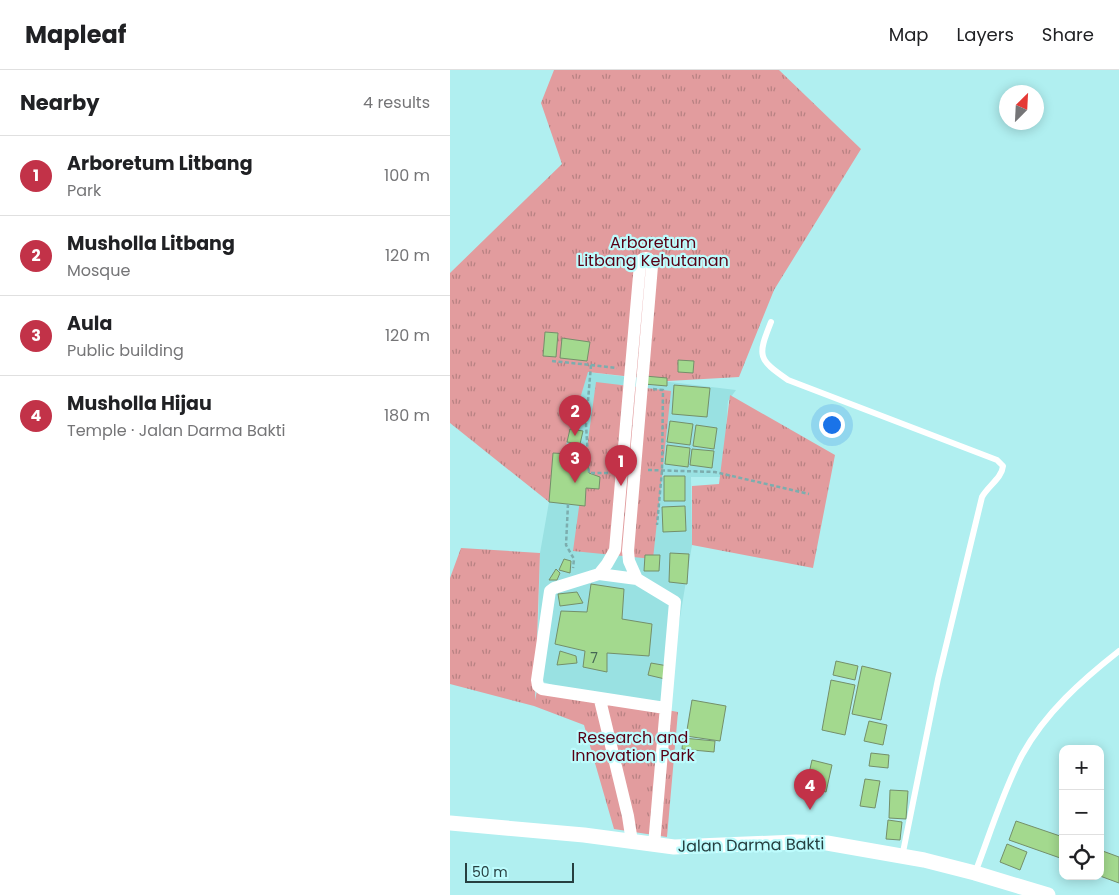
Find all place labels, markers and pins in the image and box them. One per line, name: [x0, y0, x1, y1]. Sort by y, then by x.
pin: 2: [559, 395, 591, 436]
pin: 3: [559, 442, 591, 483]
pin: 1: [605, 445, 637, 486]
pin: 4: [794, 769, 826, 810]

